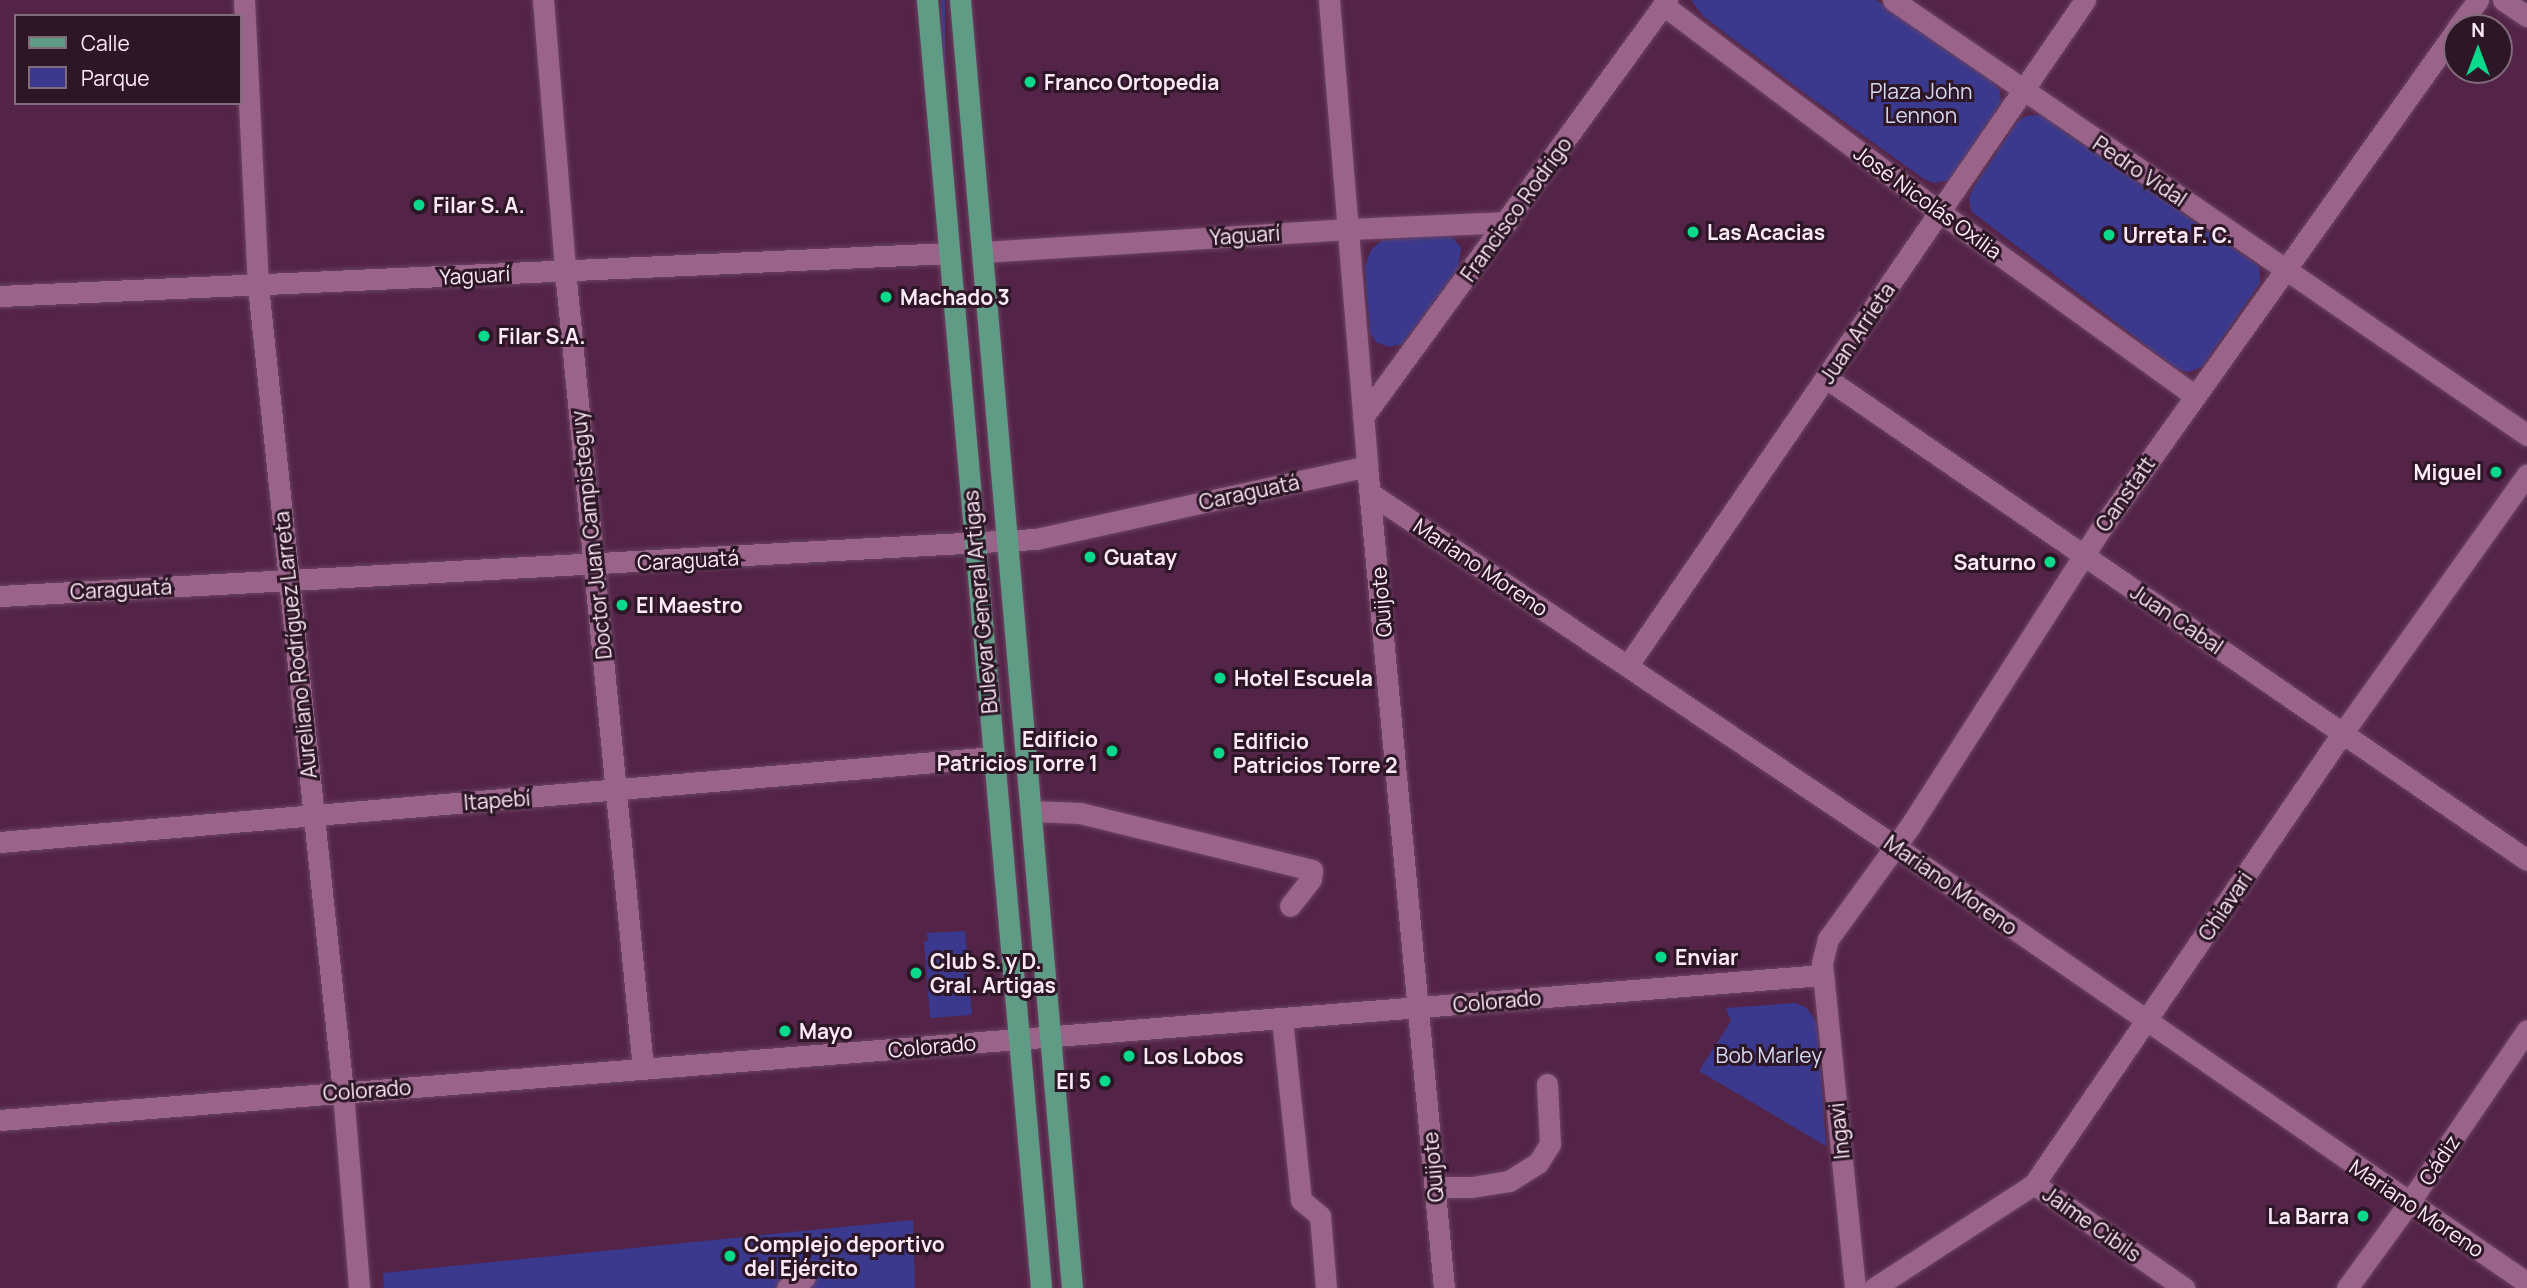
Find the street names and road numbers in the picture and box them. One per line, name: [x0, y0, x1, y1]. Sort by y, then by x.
street label: Pedro Vidal: [2088, 131, 2192, 211]
street label: Francisco Rodrigo: [1455, 132, 1577, 286]
street label: José Nicolás Oxilia: [1849, 140, 2007, 264]
street label: Yaguarí: [1209, 220, 1281, 250]
street label: Yaguarí: [439, 261, 511, 289]
street label: Juan Arrieta: [1814, 278, 1900, 388]
street label: Doctor Juan Campisteguy: [565, 409, 617, 661]
street label: Canstatt: [2090, 452, 2160, 536]
street label: Caraguatá: [1196, 469, 1302, 515]
street label: Bulevar General Artigas: [958, 489, 1002, 715]
street label: Aureliano Rodríguez Larreta: [268, 510, 322, 780]
street label: Mariano Moreno: [1409, 513, 1553, 621]
street label: Caraguatá: [636, 545, 740, 575]
street label: Quijote: [1365, 566, 1397, 638]
street label: Caraguatá: [69, 574, 173, 604]
street label: Juan Cabal: [2126, 579, 2228, 659]
street label: Itapebí: [463, 785, 531, 815]
street label: Mariano Moreno: [1880, 830, 2022, 940]
street label: Chiavari: [2193, 867, 2257, 945]
street label: Colorado: [1452, 985, 1542, 1017]
street label: Colorado: [887, 1030, 977, 1062]
street label: Colorado: [322, 1074, 412, 1106]
street label: Ingavi: [1824, 1102, 1854, 1160]
street label: Cádiz: [2413, 1130, 2465, 1190]
street label: Quijote: [1417, 1131, 1449, 1203]
street label: Mariano Moreno: [2345, 1154, 2489, 1262]
street label: Jaime Cibils: [2038, 1181, 2146, 1267]

